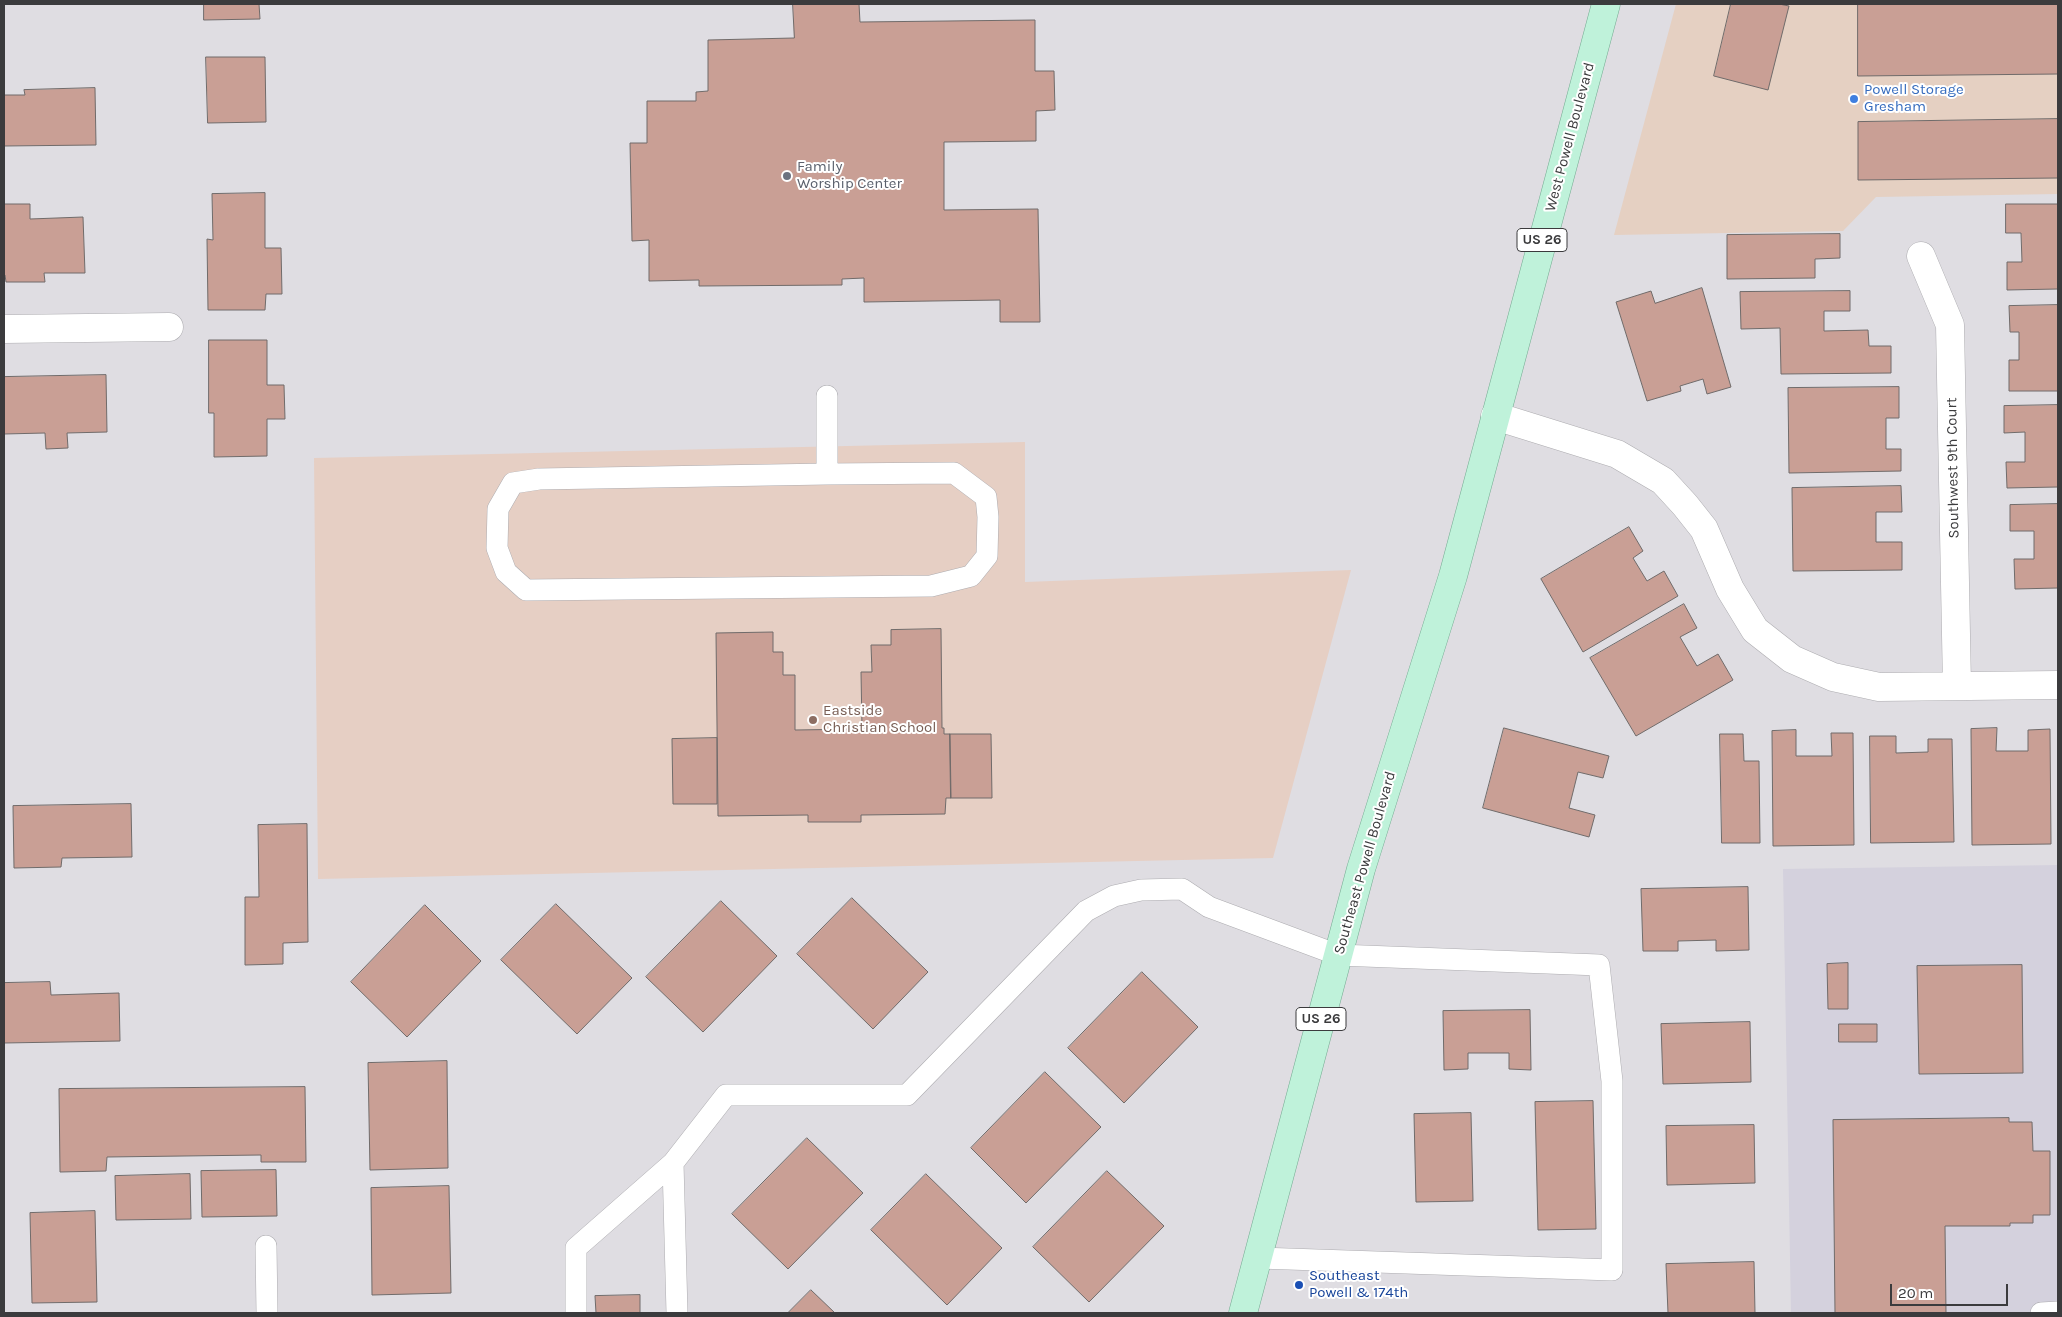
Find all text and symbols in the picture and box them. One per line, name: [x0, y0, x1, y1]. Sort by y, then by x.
street label: West Powell Boulevard: [1541, 61, 1599, 213]
place label: Powell Storage Gresham: [1864, 81, 1964, 116]
marker: Powell Storage Gresham: [1848, 93, 1860, 105]
place label: Family Worship Center: [797, 158, 902, 193]
marker: Family Worship Center: [781, 170, 793, 182]
road number: US 26: [1517, 228, 1567, 252]
street label: Southwest 9th Court: [1943, 397, 1963, 539]
place label: Eastside Christian School: [823, 702, 936, 737]
marker: Eastside Christian School: [807, 714, 819, 726]
street label: Southeast Powell Boulevard: [1330, 769, 1400, 957]
road number: US 26: [1296, 1008, 1346, 1030]
place label: Southeast Powell & 174th: [1309, 1267, 1408, 1302]
scale bar: [1892, 1274, 2010, 1306]
marker: Southeast Powell & 174th: [1293, 1279, 1305, 1291]
text: 20 m: [1898, 1284, 1933, 1302]

